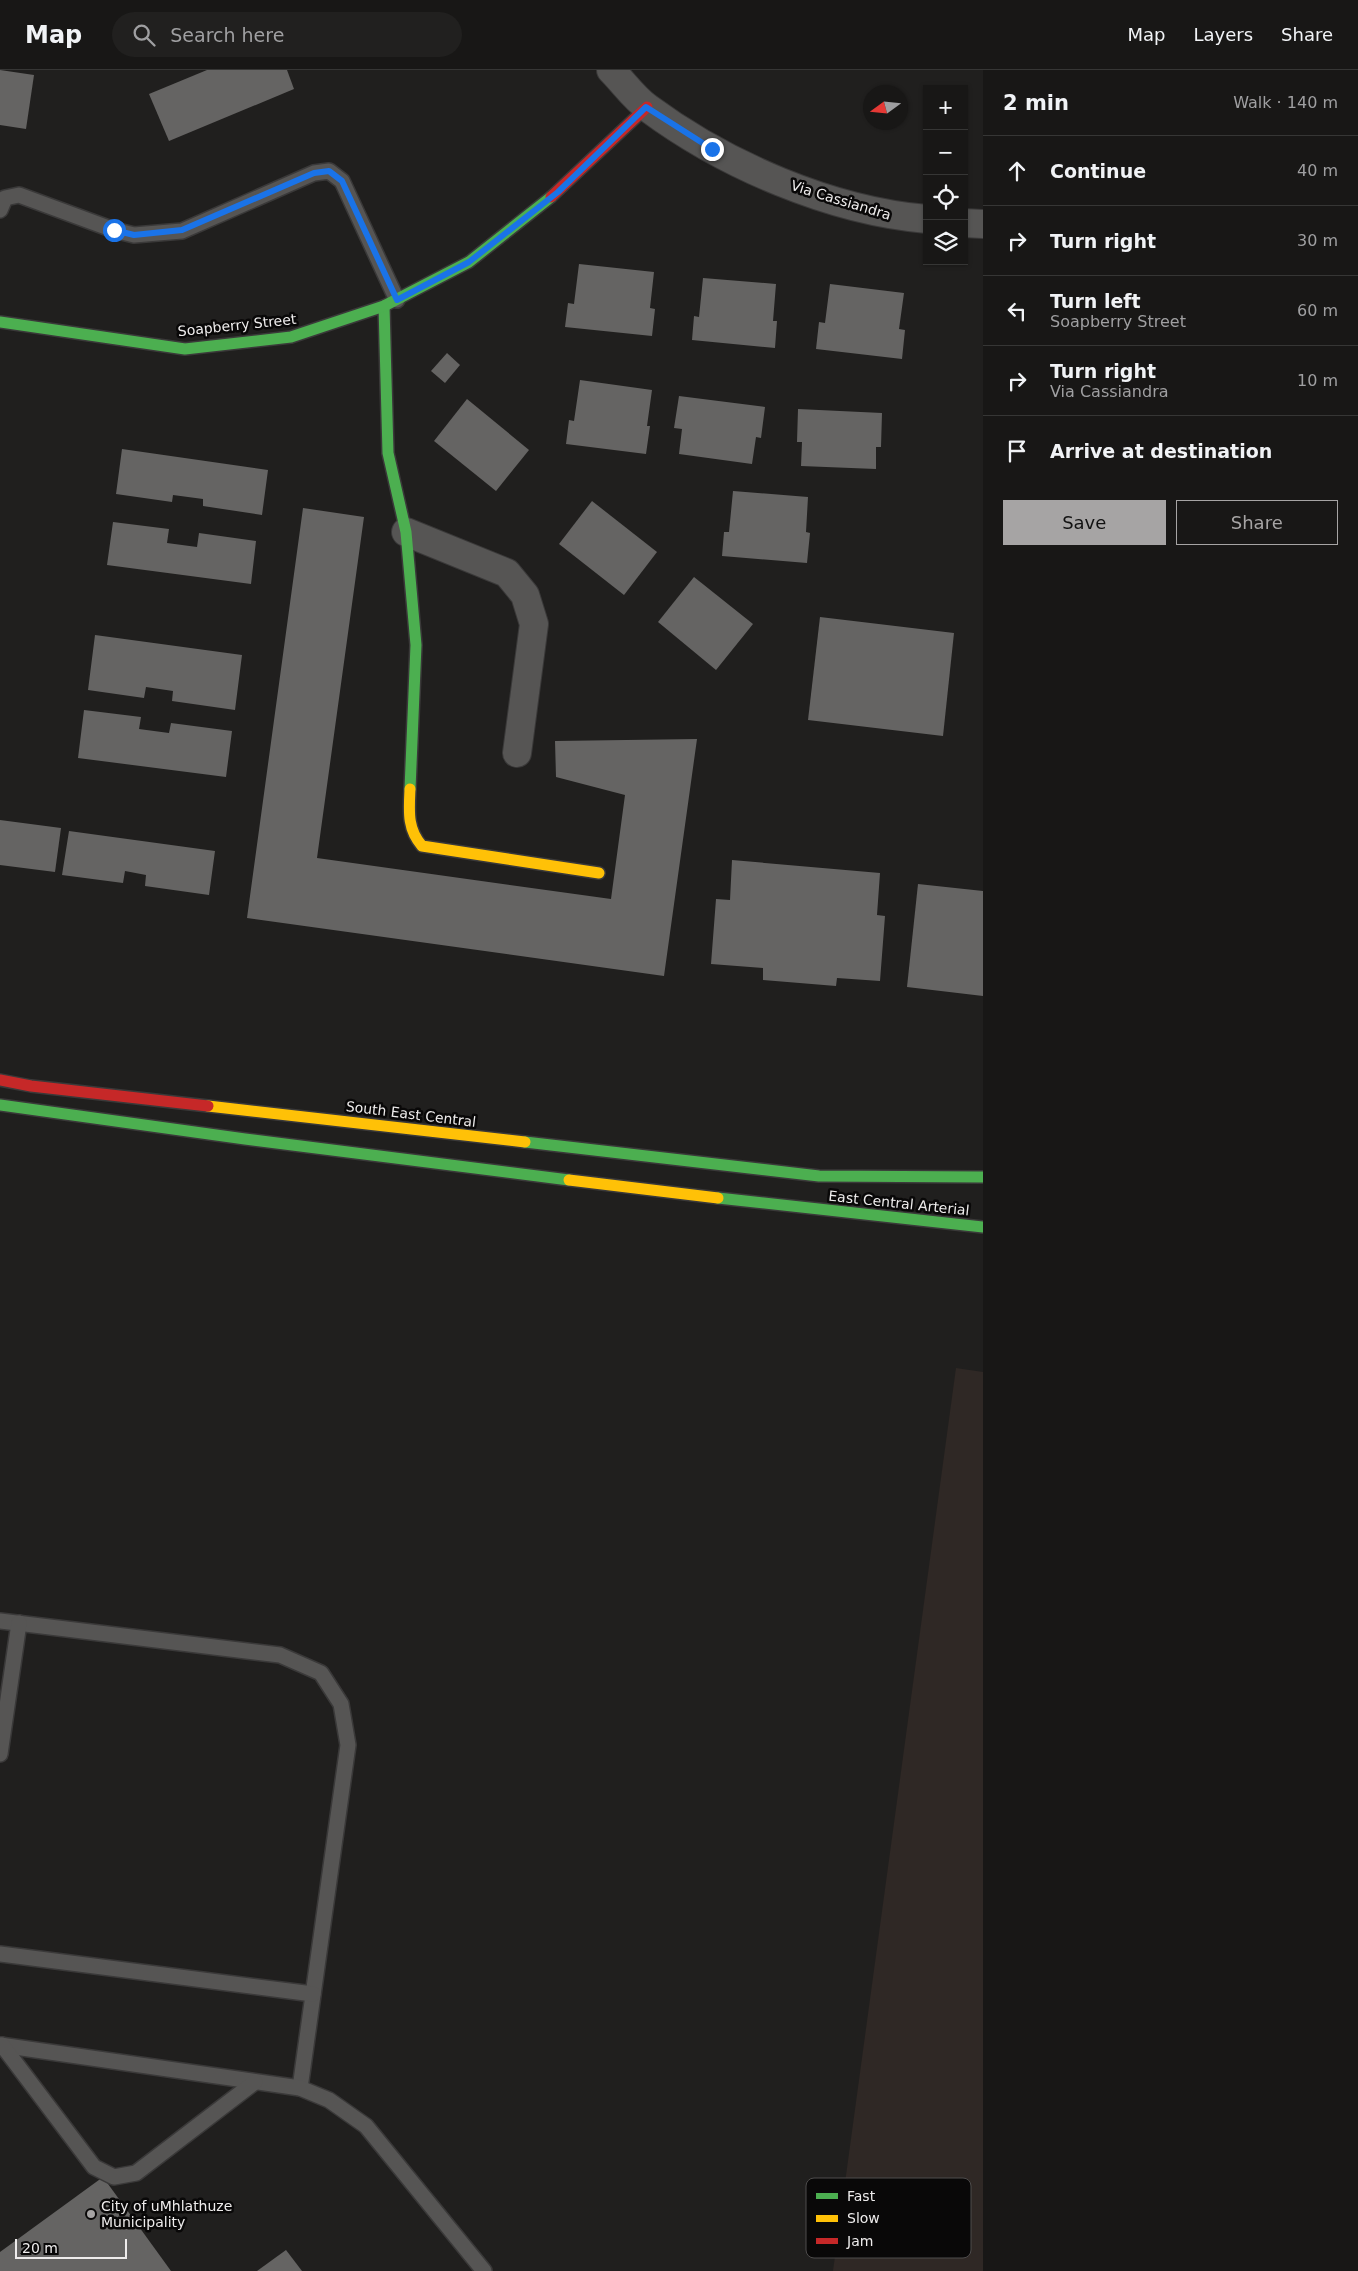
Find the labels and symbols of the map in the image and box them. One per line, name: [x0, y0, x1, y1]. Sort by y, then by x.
north arrow: [863, 85, 908, 130]
route end: [701, 138, 724, 161]
street label: Via Cassiandra: [789, 177, 893, 223]
route start: [103, 219, 126, 242]
street label: Soapberry Street: [177, 311, 297, 339]
street label: South East Central: [345, 1098, 477, 1130]
street label: East Central Arterial: [828, 1188, 970, 1218]
legend: [806, 2178, 971, 2258]
text: Fast: [847, 2188, 876, 2204]
place label: City of uMhlathuze Municipality: [101, 2198, 232, 2230]
marker: City of uMhlathuze Municipality: [85, 2208, 97, 2220]
text: Slow: [847, 2210, 880, 2226]
text: Jam: [846, 2233, 873, 2249]
scale bar: [15, 2236, 128, 2259]

